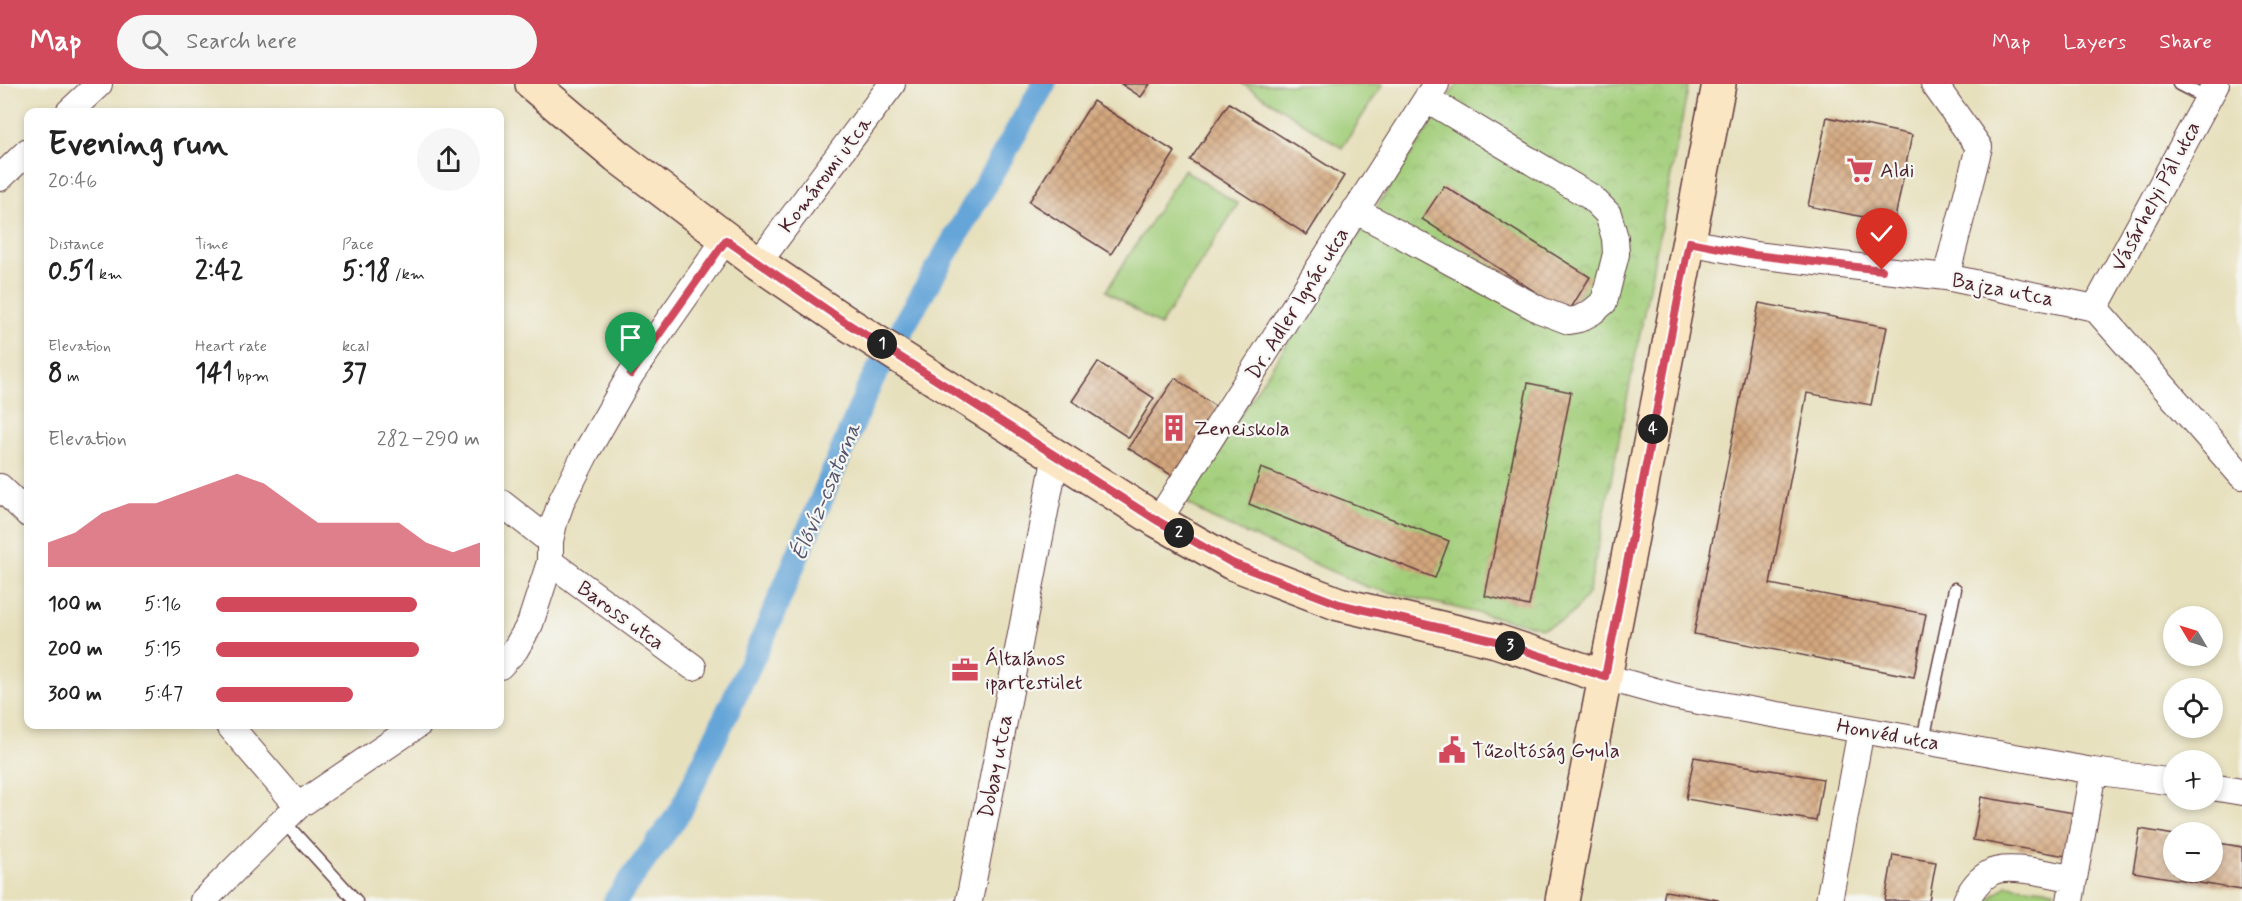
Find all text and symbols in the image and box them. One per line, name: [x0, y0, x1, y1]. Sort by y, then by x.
search box: [117, 15, 537, 69]
text: Map: [30, 24, 81, 61]
icon: search: [138, 26, 171, 59]
text: Search here: [186, 28, 297, 56]
text: Map: [1992, 28, 2030, 56]
text: Layers: [2063, 28, 2126, 56]
text: Share: [2159, 28, 2212, 56]
street label: Komáromi utca: [773, 110, 879, 239]
street label: Vásárhelyi Pál utca: [2104, 116, 2207, 276]
text: Evening run: [48, 123, 228, 167]
button: share: [417, 128, 480, 191]
supermarket icon: Aldi: [1845, 155, 1875, 185]
place label: Aldi: [1880, 157, 1914, 185]
text: 20:46: [48, 168, 97, 195]
pin: [1856, 208, 1907, 270]
icon: check: [1865, 217, 1898, 250]
street label: Dr. Adler Ignác utca: [1240, 222, 1356, 385]
text: Distance: [48, 234, 104, 255]
text: Time: [195, 234, 229, 255]
text: Pace: [342, 234, 374, 255]
text: 0.51: [48, 255, 95, 289]
text: 2:42: [195, 255, 244, 289]
text: 5:18: [342, 255, 390, 289]
text: km: [95, 264, 122, 285]
text: /km: [390, 264, 425, 285]
street label: Bajza utca: [1949, 266, 2056, 314]
pin: [605, 312, 656, 374]
icon: arrive: [614, 321, 647, 354]
pin: 1: [867, 329, 897, 359]
text: 1: [878, 333, 886, 354]
text: Elevation: [48, 336, 111, 357]
text: Heart rate: [195, 336, 267, 357]
text: kcal: [342, 336, 369, 357]
text: 8: [48, 357, 63, 391]
text: 141: [195, 357, 233, 391]
text: 37: [342, 357, 367, 391]
text: m: [63, 366, 80, 387]
text: bpm: [233, 366, 269, 387]
building icon: Zeneiskola: [1159, 413, 1189, 443]
pin: 4: [1638, 414, 1668, 444]
place label: Zeneiskola: [1194, 415, 1290, 443]
water label: Élővíz-csatorna: [784, 418, 869, 565]
text: 4: [1648, 418, 1658, 439]
text: Elevation: [48, 426, 127, 453]
text: 282–290 m: [377, 426, 480, 453]
pin: 2: [1164, 518, 1194, 548]
text: 2: [1175, 522, 1183, 543]
street label: Baross utca: [571, 575, 670, 657]
text: 100 m: [48, 591, 102, 618]
text: 5:16: [144, 591, 181, 618]
north arrow: [2163, 606, 2223, 666]
map controls: [2163, 606, 2223, 882]
pin: 3: [1495, 631, 1525, 661]
text: 3: [1506, 635, 1514, 656]
text: 200 m: [48, 636, 103, 663]
text: 5:15: [144, 636, 181, 663]
place label: Általános ipartestület: [985, 645, 1083, 697]
office icon: Általános ipartestület: [950, 655, 980, 685]
button: locate: [2163, 678, 2223, 738]
text: 300 m: [48, 681, 102, 708]
text: 5:47: [144, 681, 183, 708]
street label: Dobay utca: [972, 712, 1020, 821]
street label: Honvéd utca: [1834, 712, 1941, 758]
public building icon: Tűzoltóság Gyula: [1437, 735, 1467, 765]
place label: Tűzoltóság Gyula: [1472, 737, 1620, 765]
button: +: [2163, 750, 2223, 810]
button: −: [2163, 822, 2223, 882]

